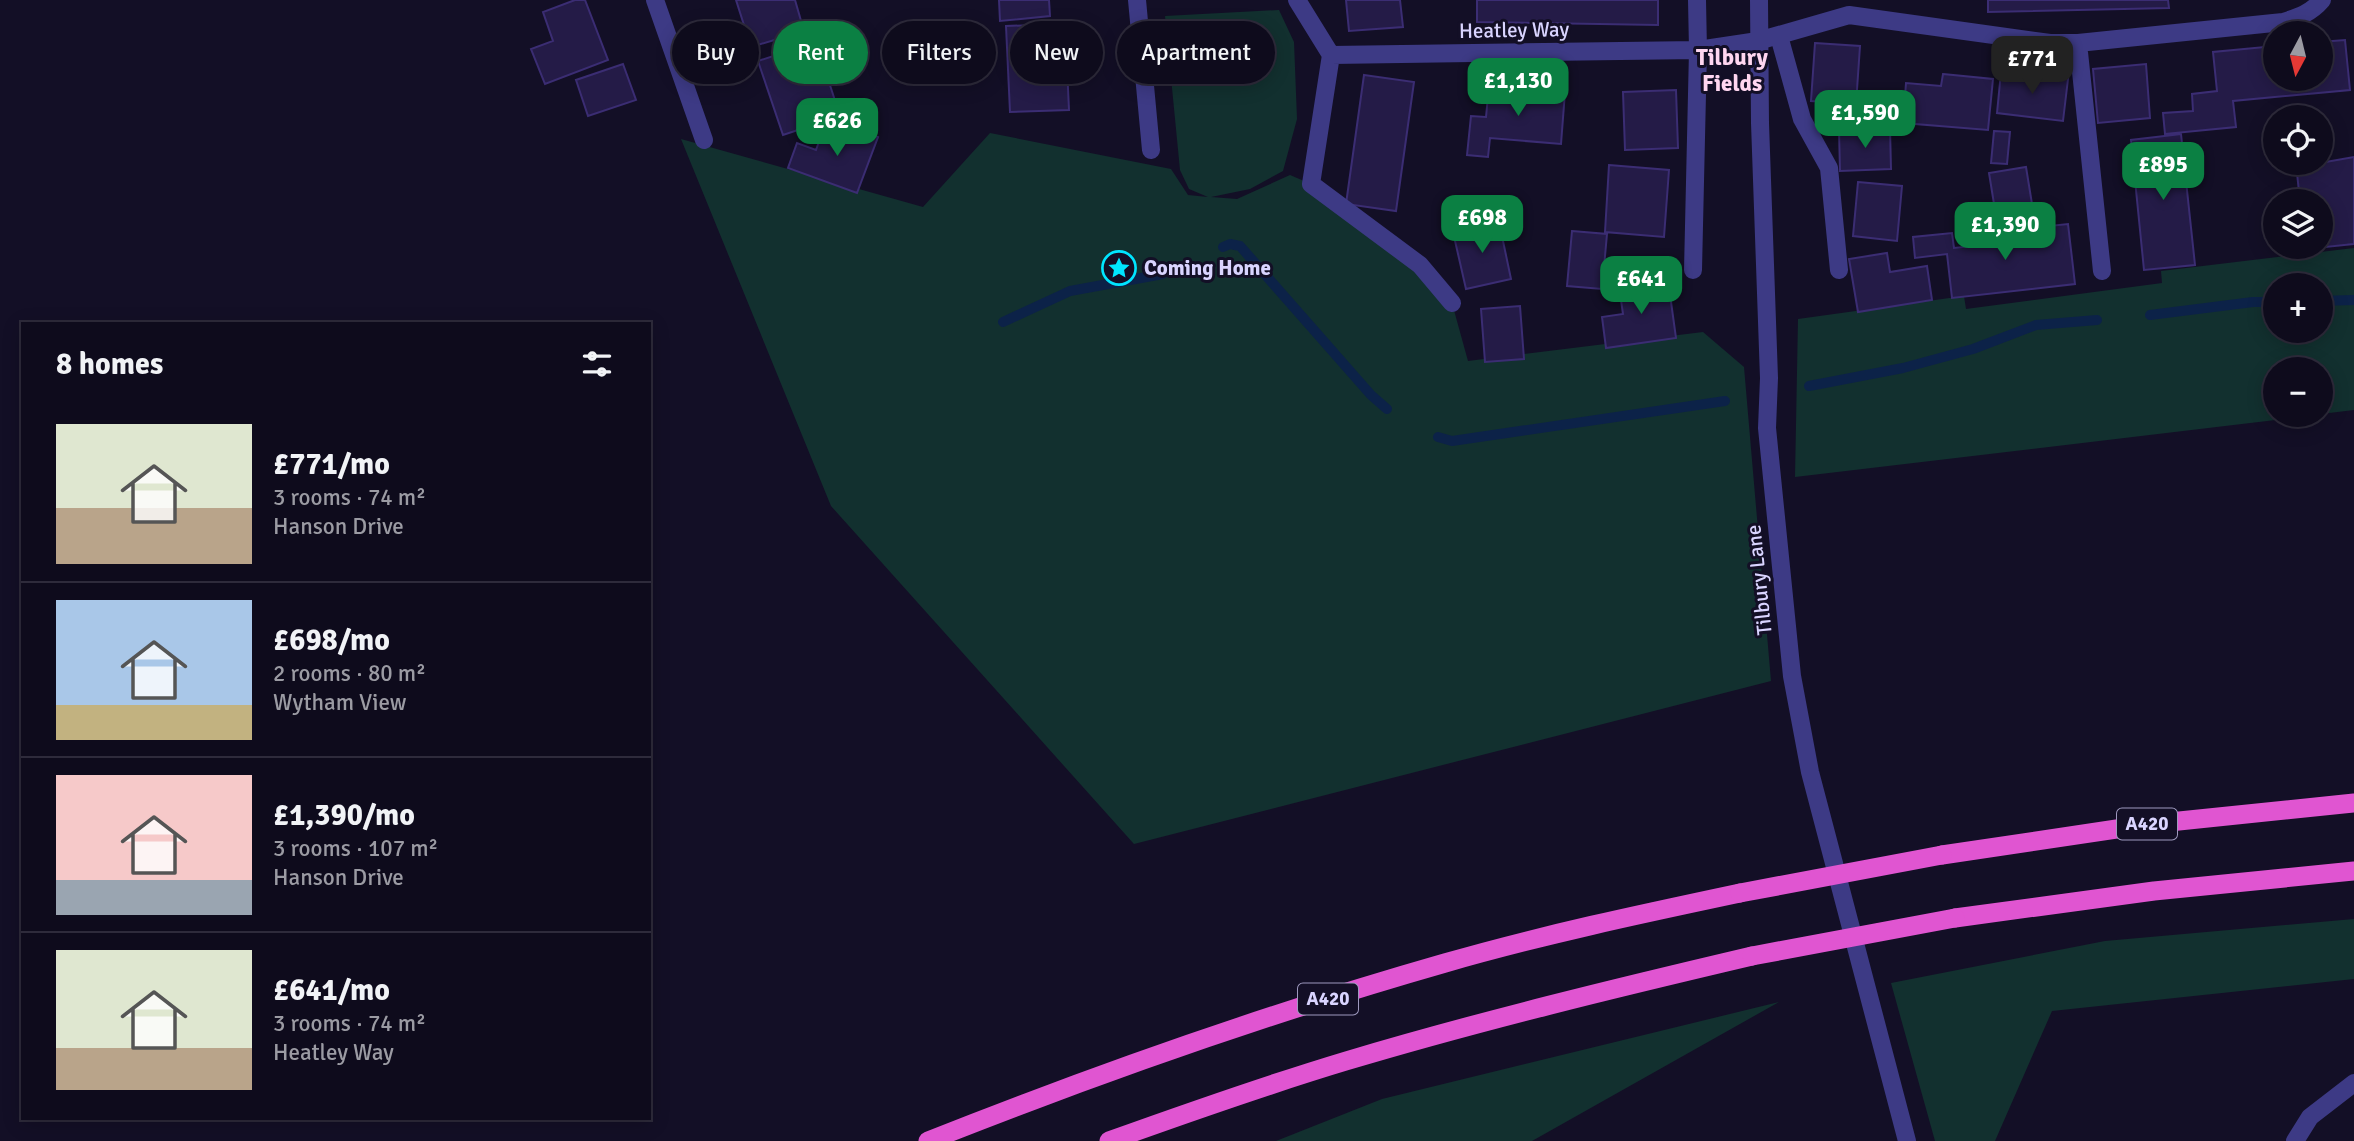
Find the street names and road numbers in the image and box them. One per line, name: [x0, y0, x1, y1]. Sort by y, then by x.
street label: Heatley Way: [1459, 16, 1570, 44]
street label: Tilbury Lane: [1740, 524, 1778, 636]
road number: A420: [2117, 808, 2177, 839]
road number: A420: [1298, 984, 1358, 1015]

